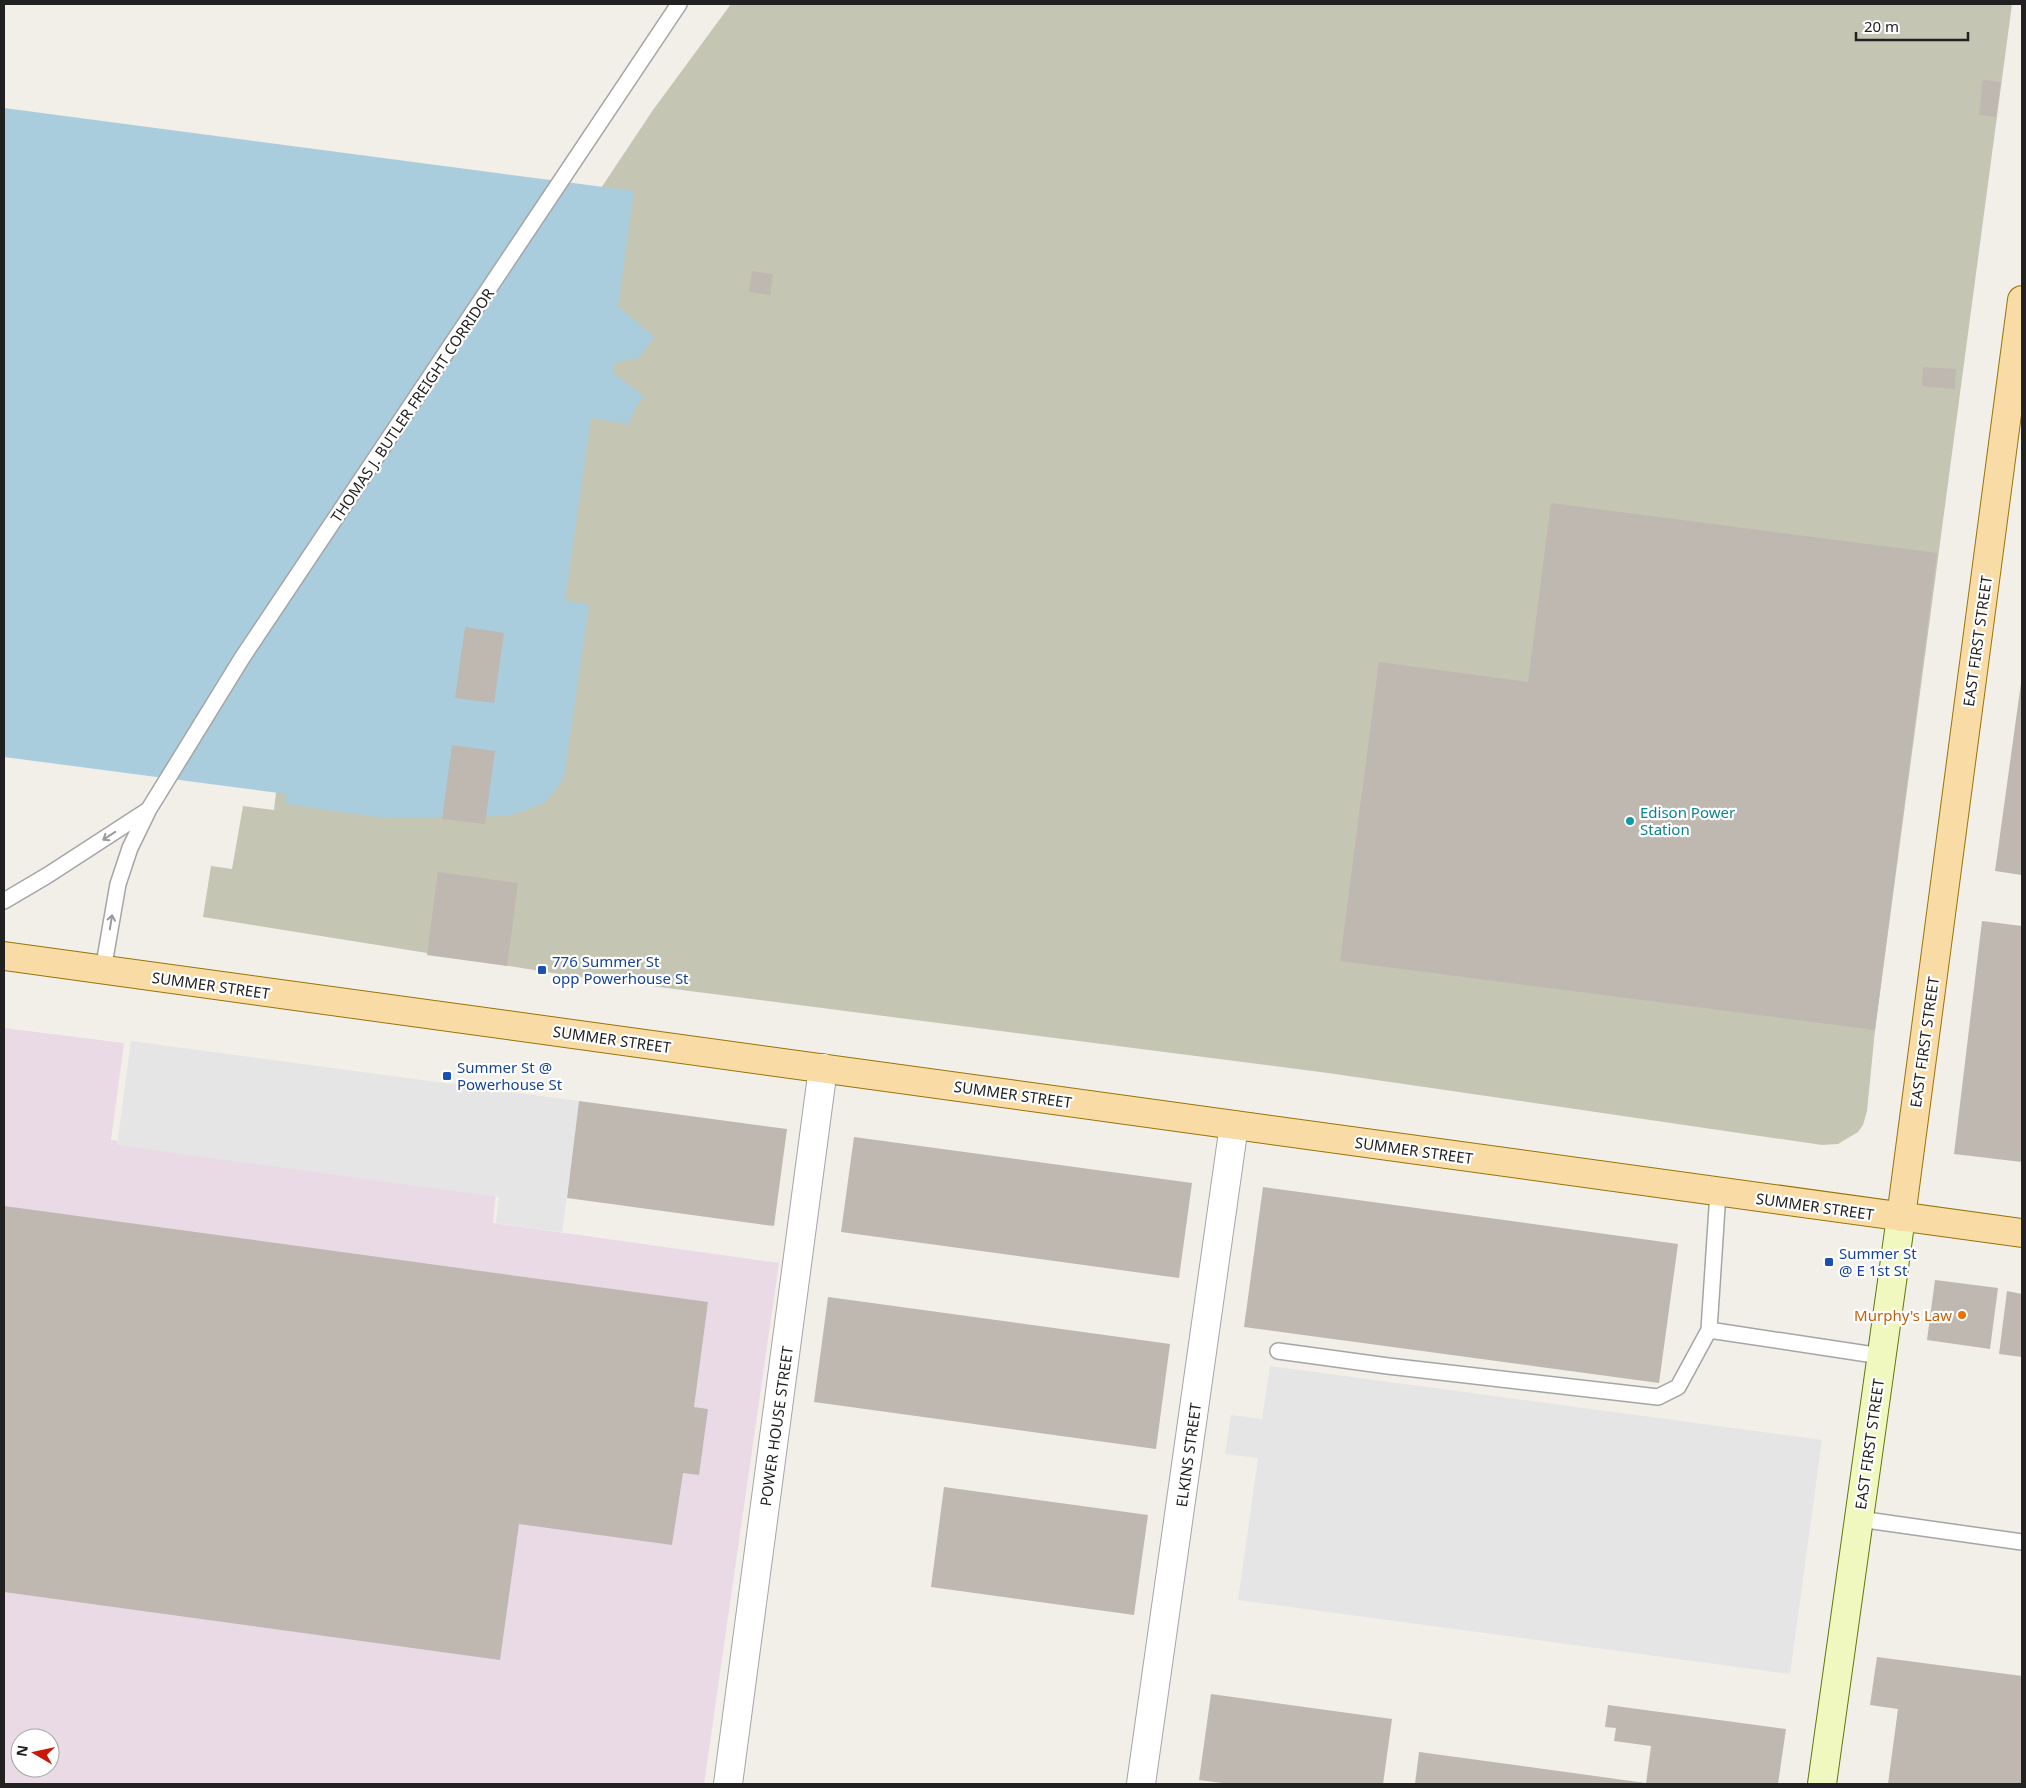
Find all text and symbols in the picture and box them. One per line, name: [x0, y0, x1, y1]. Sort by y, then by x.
scale bar: [1856, 10, 1968, 42]
text: 20 m: [1864, 16, 1899, 36]
street label: THOMAS J. BUTLER FREIGHT CORRIDOR: [326, 283, 499, 526]
street label: EAST FIRST STREET: [1958, 574, 1996, 708]
place label: Edison Power Station: [1640, 802, 1735, 839]
marker: Edison Power Station: [1624, 815, 1636, 827]
one-way arrow: [102, 831, 116, 841]
one-way arrow: [106, 914, 116, 930]
place label: 776 Summer St opp Powerhouse St: [552, 951, 689, 988]
marker: 776 Summer St opp Powerhouse St: [536, 964, 548, 976]
street label: SUMMER STREET: [151, 967, 272, 1003]
street label: EAST FIRST STREET: [1905, 975, 1943, 1109]
street label: SUMMER STREET: [552, 1021, 673, 1057]
place label: Summer St @ Powerhouse St: [457, 1057, 563, 1094]
marker: Summer St @ Powerhouse St: [441, 1070, 453, 1082]
street label: SUMMER STREET: [953, 1076, 1074, 1112]
street label: SUMMER STREET: [1354, 1132, 1475, 1168]
street label: SUMMER STREET: [1755, 1188, 1876, 1224]
place label: Summer St @ E 1st St: [1839, 1243, 1917, 1280]
marker: Summer St @ E 1st St: [1823, 1256, 1835, 1268]
place label: Murphy's Law: [1854, 1305, 1952, 1325]
marker: Murphy's Law: [1956, 1309, 1968, 1321]
street label: POWER HOUSE STREET: [755, 1344, 797, 1507]
street label: EAST FIRST STREET: [1850, 1377, 1888, 1511]
street label: ELKINS STREET: [1171, 1401, 1205, 1508]
north arrow: [10, 1728, 60, 1778]
text: N: [11, 1744, 32, 1758]

